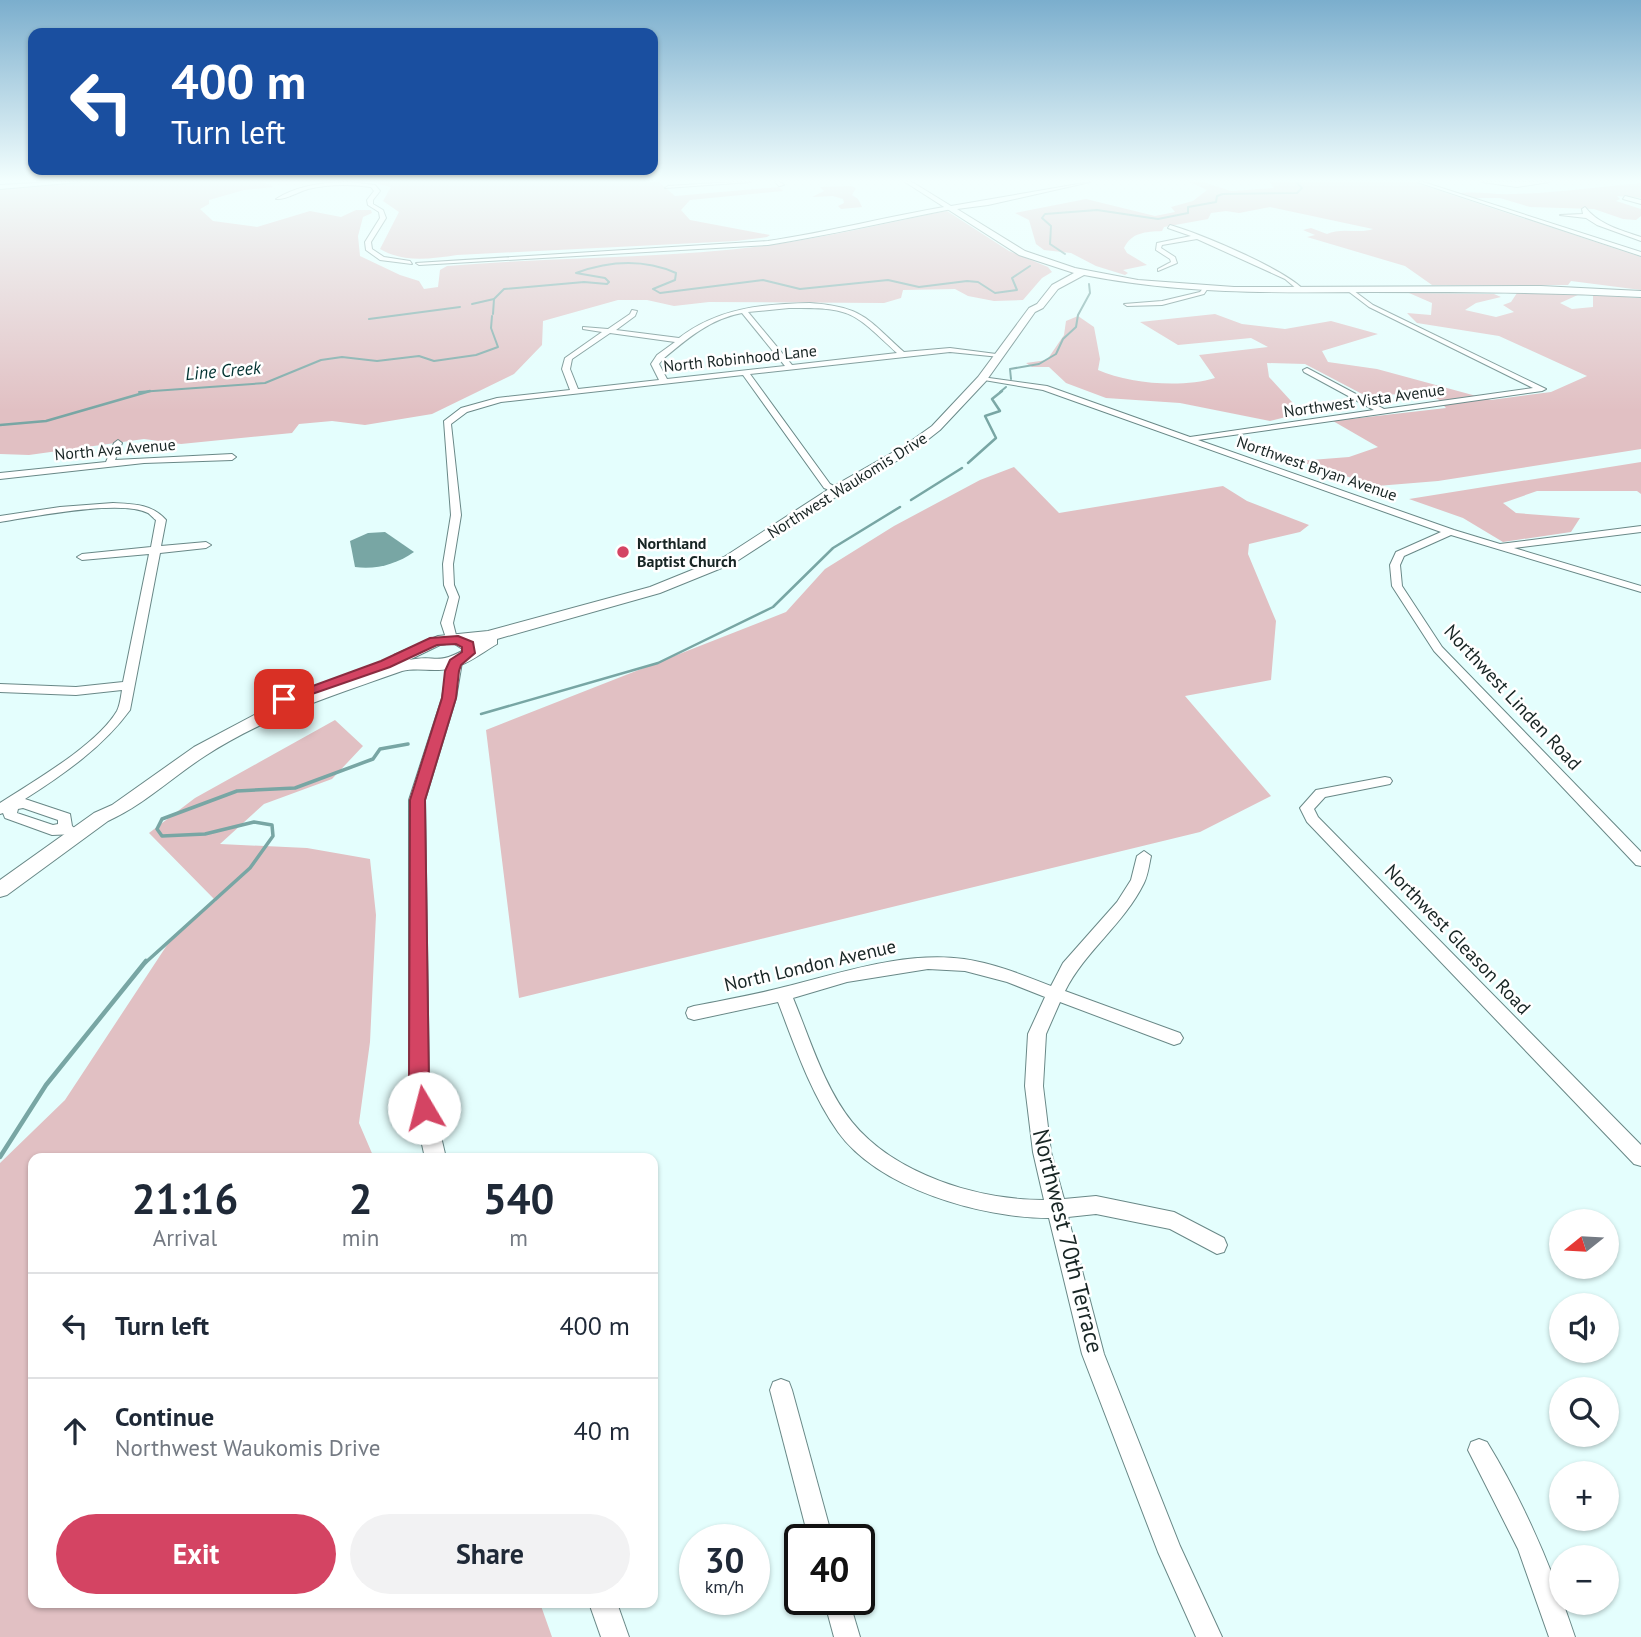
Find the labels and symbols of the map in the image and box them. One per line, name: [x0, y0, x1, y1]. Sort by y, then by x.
street label: North Robinhood Lane: [662, 340, 818, 376]
water label: Line Creek: [184, 356, 263, 385]
street label: Northwest Vista Avenue: [1282, 379, 1446, 421]
street label: Northwest Waukomis Drive: [763, 428, 931, 542]
street label: Northwest Bryan Avenue: [1234, 431, 1400, 505]
street label: North Ava Avenue: [54, 434, 176, 464]
place label: Northland Baptist Church: [637, 533, 737, 571]
marker: Northland Baptist Church: [615, 544, 631, 560]
street label: Northwest Linden Road: [1439, 619, 1587, 775]
pin: [254, 669, 314, 729]
street label: Northwest Gleason Road: [1380, 859, 1536, 1019]
street label: North London Avenue: [722, 934, 898, 996]
position arrow: [387, 1071, 461, 1145]
street label: Northwest 70th Terrace: [1027, 1126, 1110, 1356]
north arrow: [1549, 1209, 1619, 1279]
speed limit sign: 40: [784, 1524, 875, 1615]

